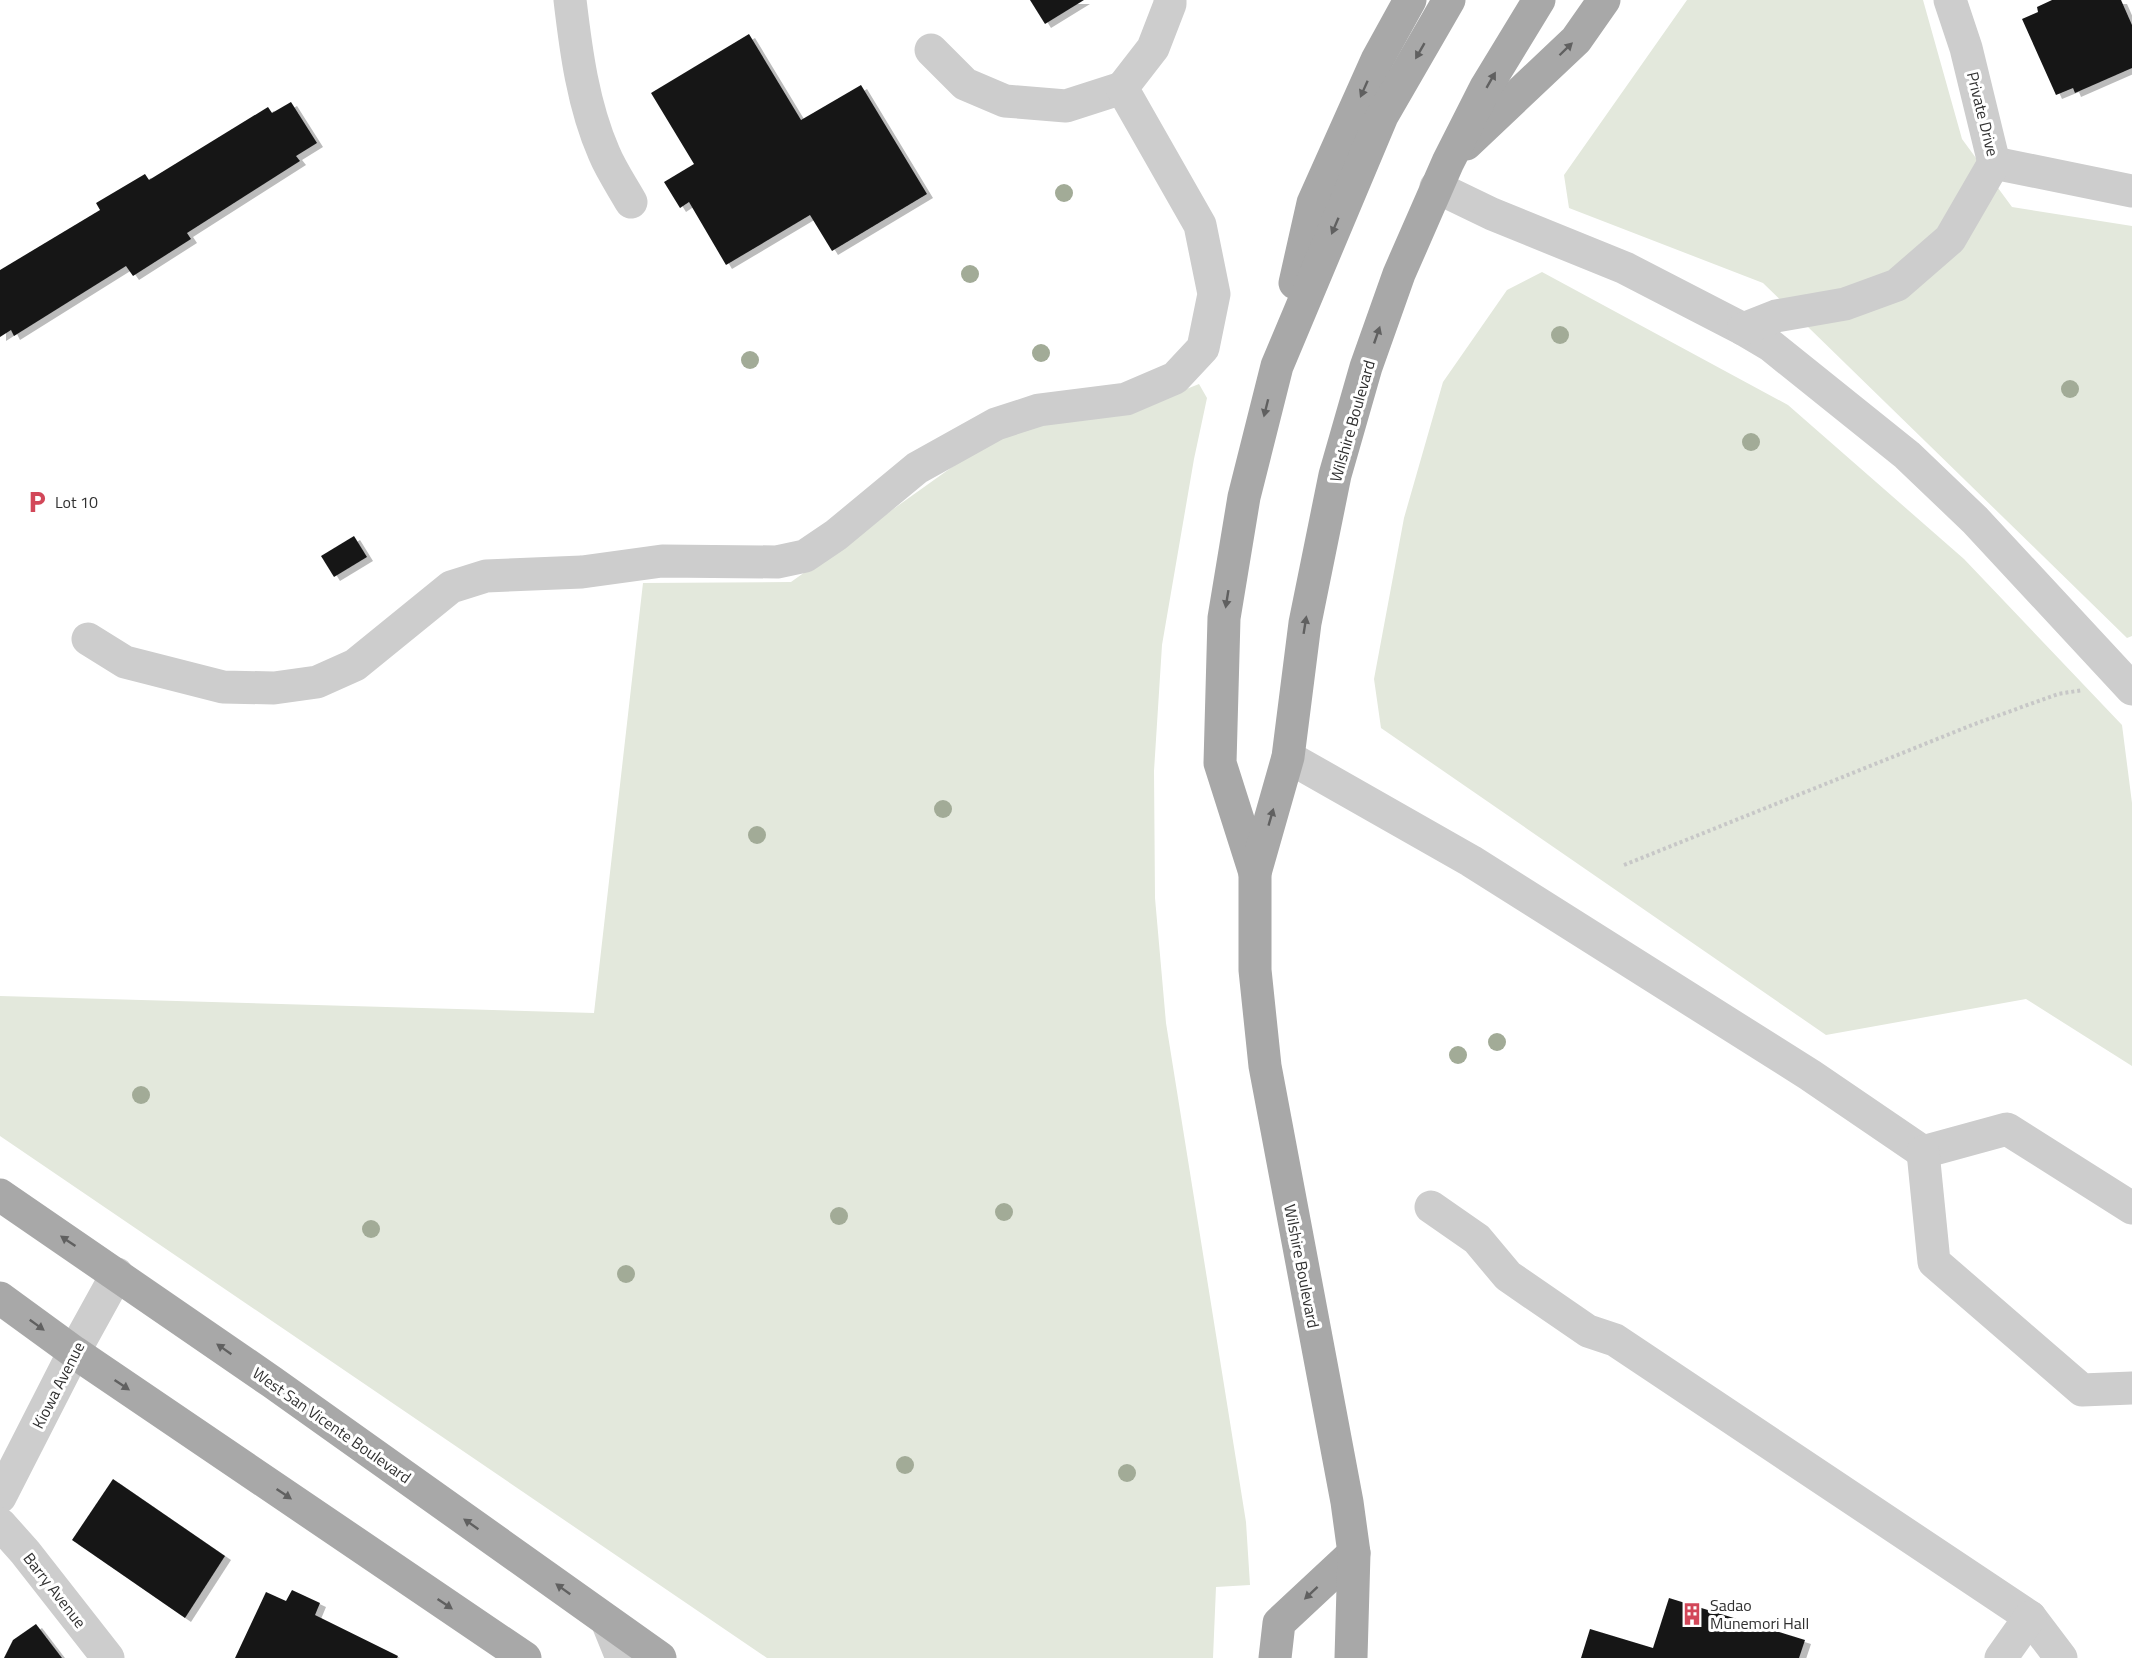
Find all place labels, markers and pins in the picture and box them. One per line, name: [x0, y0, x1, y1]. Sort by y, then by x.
parking icon: Lot 10: [24, 489, 50, 515]
place label: Lot 10: [55, 490, 98, 514]
place label: Sadao Munemori Hall: [1710, 1593, 1809, 1635]
building icon: Sadao Munemori Hall: [1679, 1601, 1705, 1627]

